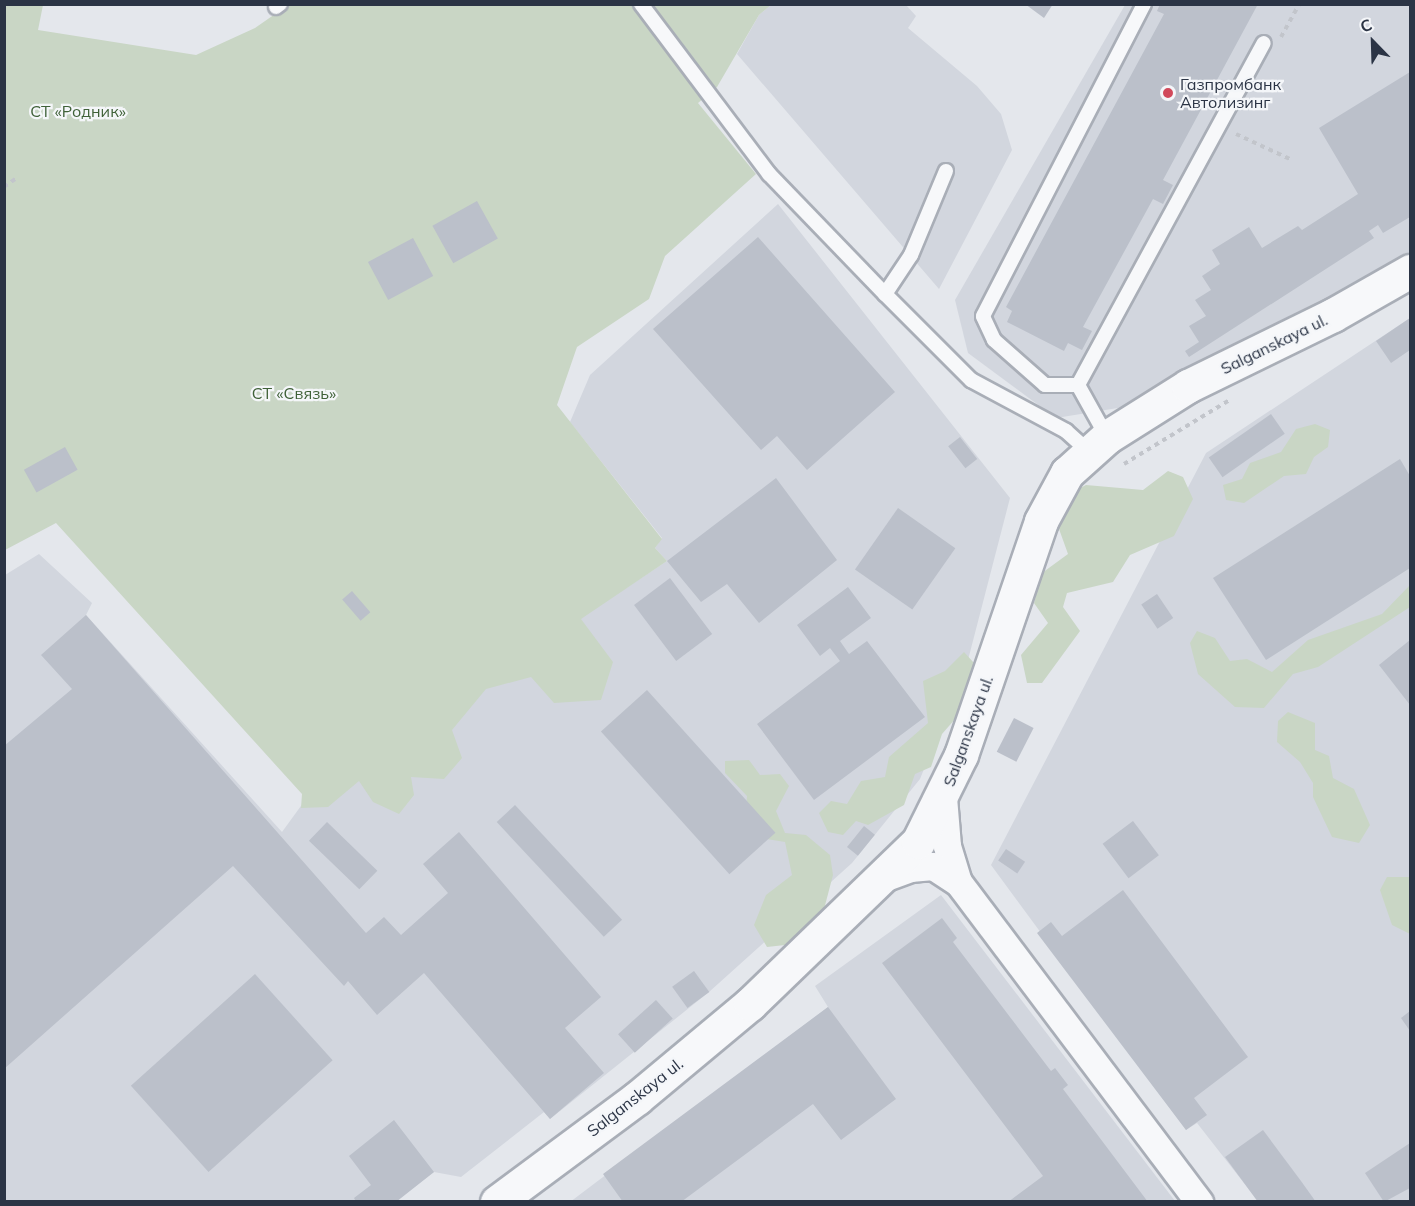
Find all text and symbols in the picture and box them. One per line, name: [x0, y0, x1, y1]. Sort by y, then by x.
north arrow: [1343, 12, 1403, 72]
text: С: [1357, 14, 1375, 37]
place label: Газпромбанк Автолизинг: [1180, 74, 1281, 112]
marker: Газпромбанк Автолизинг: [1161, 86, 1175, 100]
park label: СТ «Родник»: [30, 101, 126, 121]
street label: Salganskaya ul.: [1217, 310, 1331, 378]
park label: СТ «Связь»: [252, 383, 336, 403]
street label: Salganskaya ul.: [939, 673, 997, 789]
street label: Salganskaya ul.: [583, 1054, 687, 1140]

